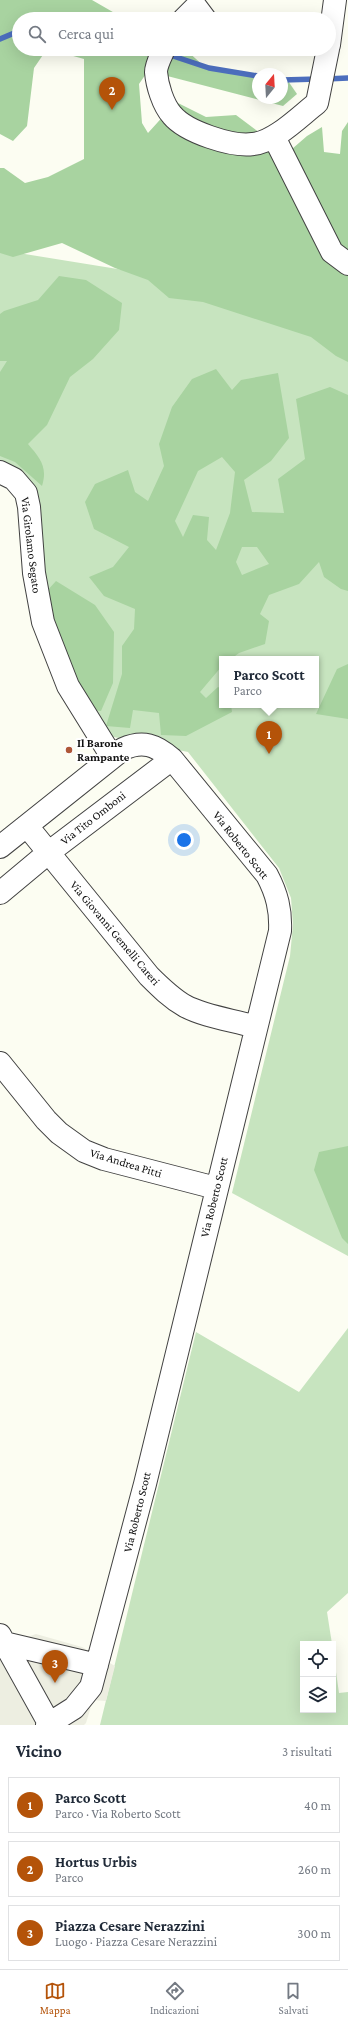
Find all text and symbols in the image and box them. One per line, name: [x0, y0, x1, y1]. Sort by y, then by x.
search box: [12, 12, 336, 56]
icon: search: [26, 23, 48, 45]
text: Cerca qui: [58, 26, 114, 42]
north arrow: [252, 68, 288, 104]
pin: 2: [99, 77, 125, 110]
street label: Via Girolamo Segato: [18, 496, 44, 594]
popup: [219, 656, 319, 708]
text: Parco Scott: [233, 667, 305, 683]
text: Parco: [233, 683, 262, 698]
pin: 1: [256, 721, 282, 754]
place label: Il Barone Rampante: [77, 736, 130, 764]
marker: Il Barone Rampante: [64, 745, 74, 755]
street label: Via Tito Omboni: [58, 788, 128, 848]
street label: Via Roberto Scott: [210, 808, 272, 883]
your location: [174, 830, 194, 850]
street label: Via Giovanni Gemelli Careri: [67, 878, 163, 988]
street label: Via Andrea Pitti: [88, 1145, 164, 1181]
street label: Via Roberto Scott: [197, 1154, 231, 1239]
street label: Via Roberto Scott: [120, 1469, 154, 1554]
map controls: [300, 1641, 336, 1713]
button: locate: [300, 1641, 336, 1677]
pin: 3: [42, 1650, 68, 1683]
button: layers: [300, 1677, 336, 1713]
text: Vicino: [16, 1742, 62, 1761]
text: 3 risultati: [282, 1744, 332, 1759]
text: Parco Scott: [55, 1790, 126, 1806]
text: 1: [28, 1798, 32, 1813]
text: 40 m: [304, 1798, 331, 1813]
text: Parco · Via Roberto Scott: [55, 1806, 181, 1821]
text: Hortus Urbis: [55, 1854, 137, 1870]
text: 2: [27, 1862, 33, 1877]
text: 260 m: [298, 1862, 331, 1877]
text: Parco: [55, 1870, 83, 1885]
text: Piazza Cesare Nerazzini: [55, 1918, 205, 1934]
text: 3: [27, 1926, 33, 1941]
text: 300 m: [297, 1926, 331, 1941]
text: Luogo · Piazza Cesare Nerazzini: [55, 1934, 217, 1949]
tab: Mappa: [40, 1980, 71, 2016]
tab: Indicazioni: [150, 1980, 199, 2016]
tab: Salvati: [279, 1980, 308, 2016]

